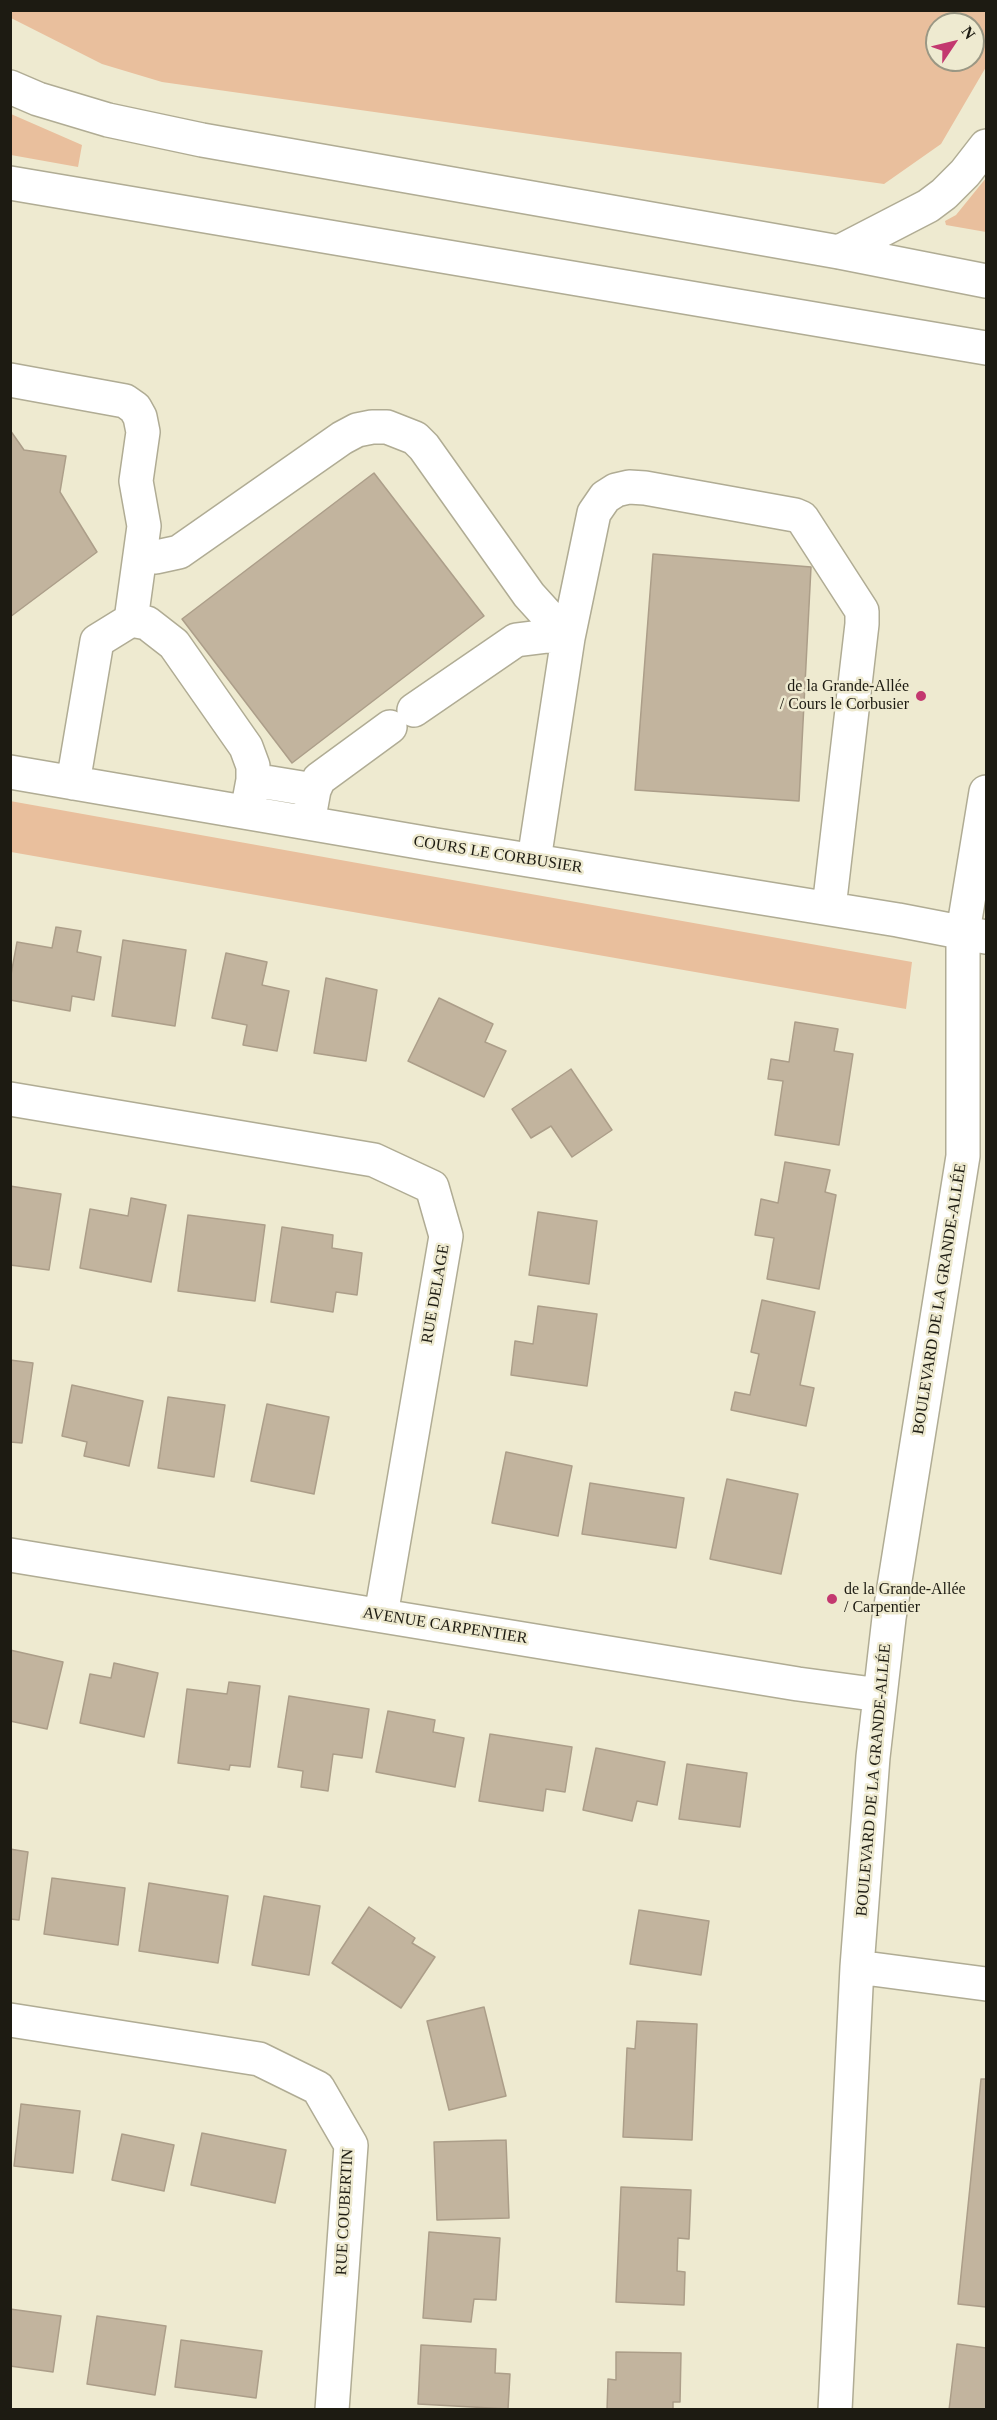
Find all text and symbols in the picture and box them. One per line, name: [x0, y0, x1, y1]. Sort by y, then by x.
north arrow: [925, 12, 985, 72]
text: N: [958, 23, 979, 42]
place label: de la Grande-Allée / Cours le Corbusier: [780, 677, 909, 715]
marker: de la Grande-Allée / Cours le Corbusier: [914, 689, 928, 703]
street label: COURS LE CORBUSIER: [412, 832, 584, 878]
street label: BOULEVARD DE LA GRANDE-ALLÉE: [909, 1162, 971, 1436]
street label: RUE DELAGE: [418, 1243, 454, 1345]
place label: de la Grande-Allée / Carpentier: [844, 1580, 966, 1618]
marker: de la Grande-Allée / Carpentier: [825, 1592, 839, 1606]
street label: AVENUE CARPENTIER: [361, 1604, 529, 1648]
street label: BOULEVARD DE LA GRANDE-ALLÉE: [853, 1643, 895, 1917]
street label: RUE COUBERTIN: [332, 2148, 358, 2276]

